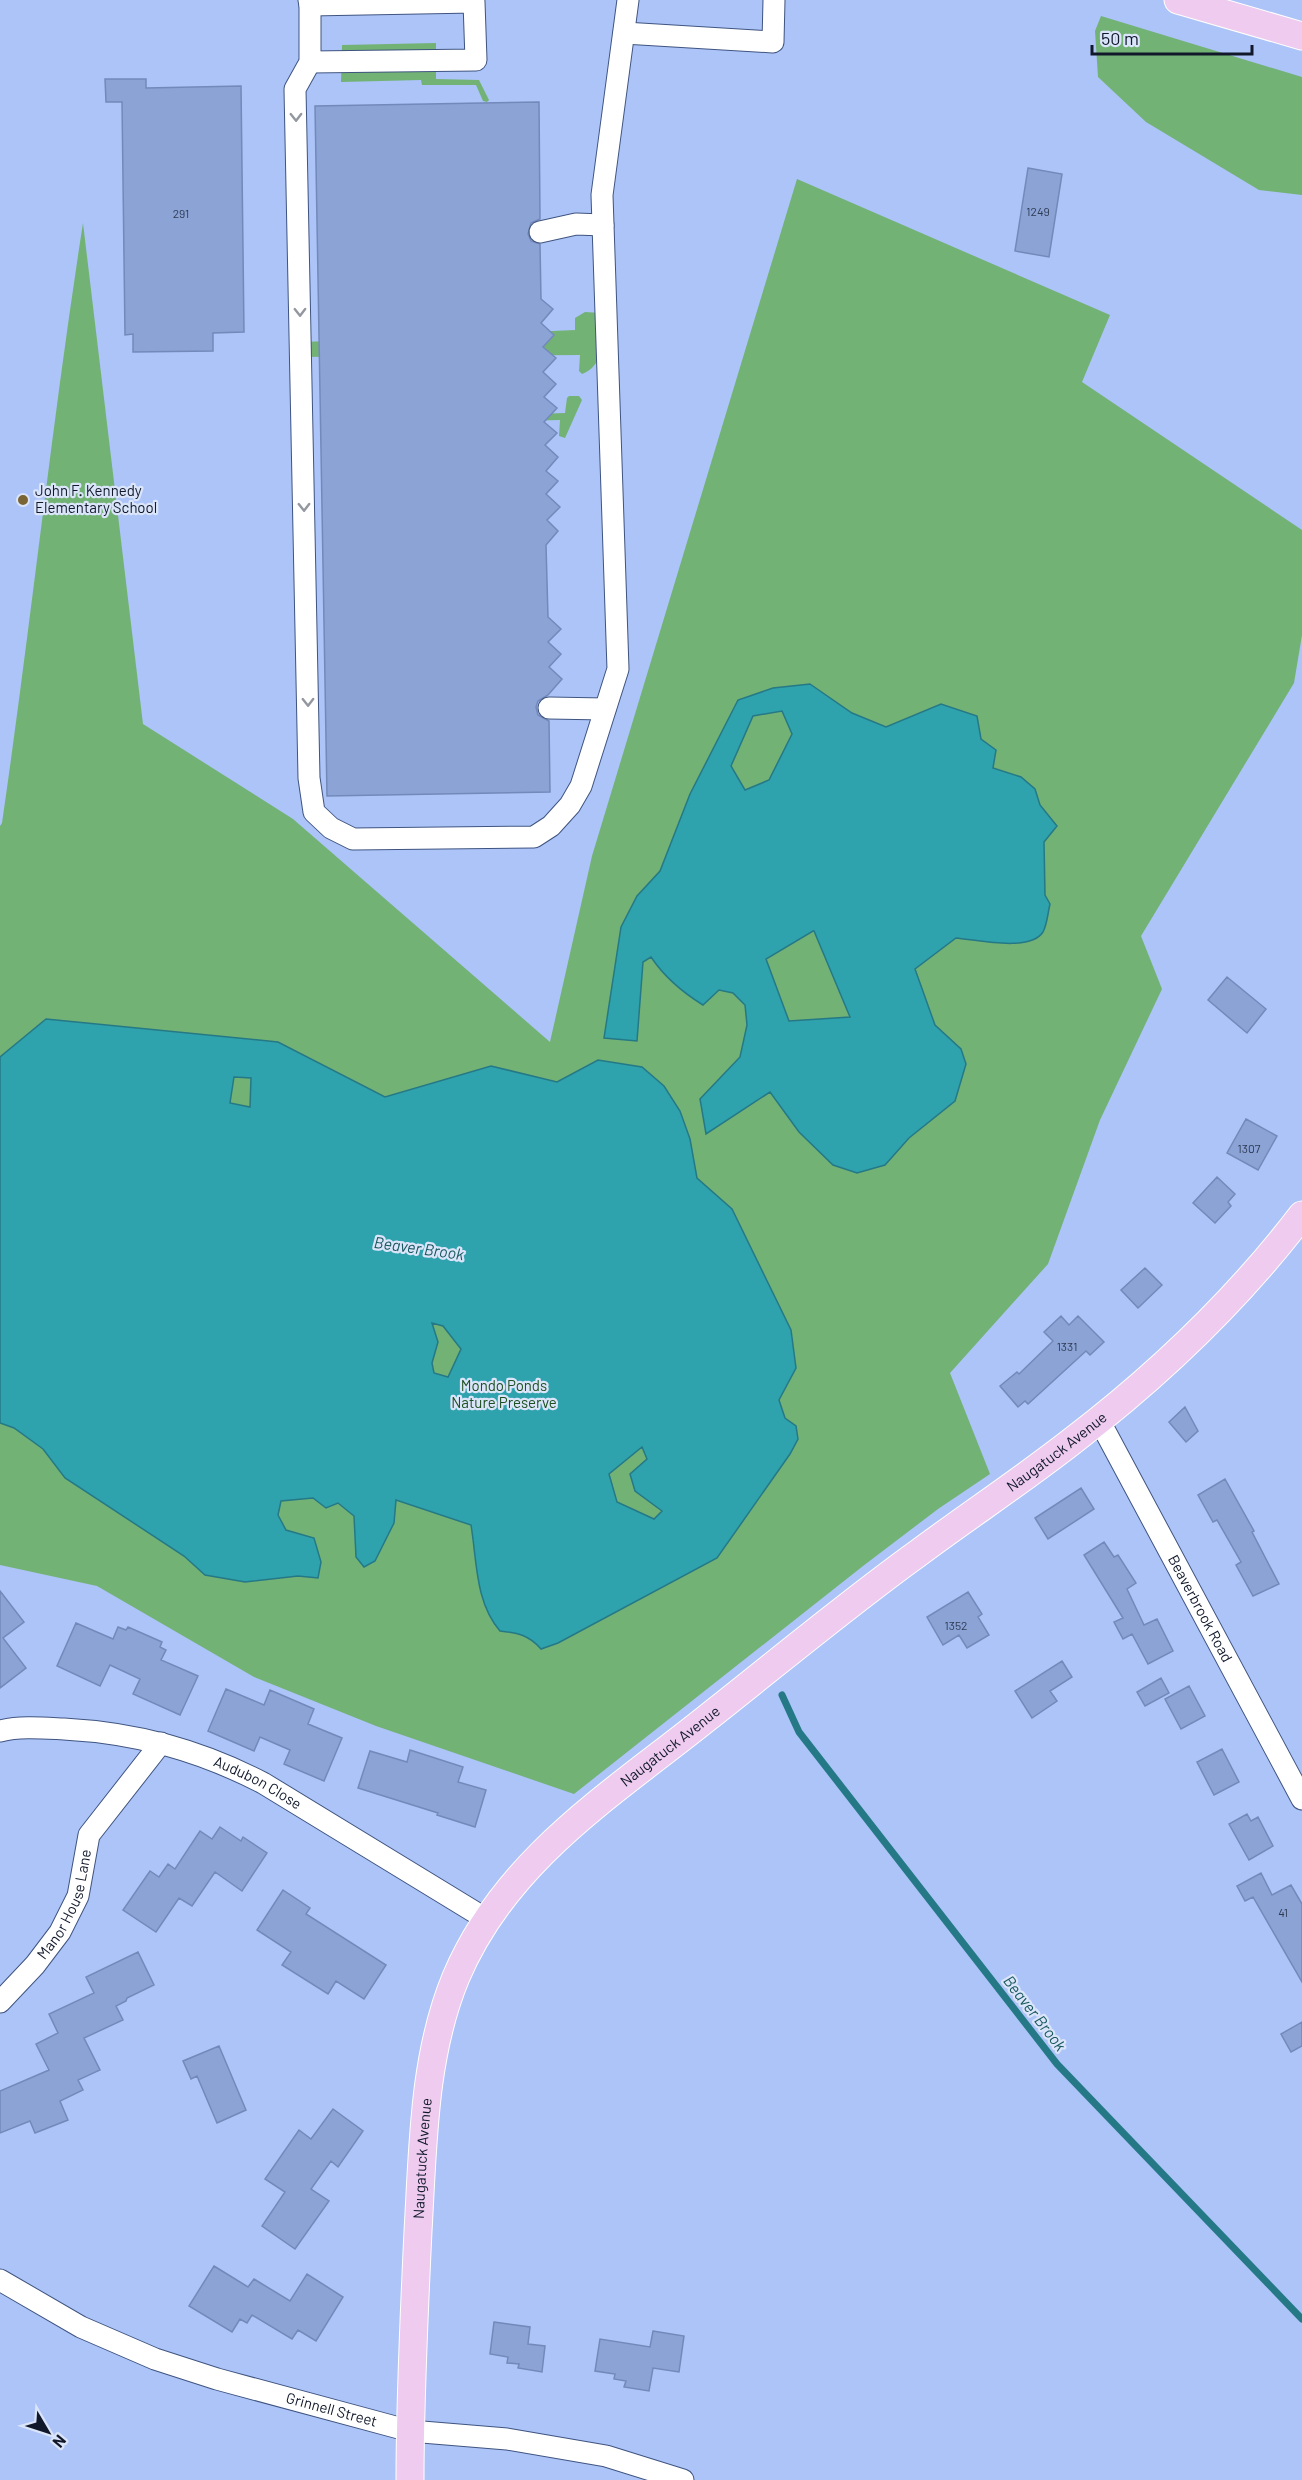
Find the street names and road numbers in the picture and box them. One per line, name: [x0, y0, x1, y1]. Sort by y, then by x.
street label: Naugatuck Avenue: [1003, 1407, 1110, 1495]
street label: Beaverbrook Road: [1165, 1551, 1237, 1665]
street label: Naugatuck Avenue: [616, 1701, 723, 1790]
street label: Audubon Close: [211, 1752, 305, 1812]
street label: Manor House Lane: [33, 1848, 94, 1962]
street label: Naugatuck Avenue: [409, 2097, 435, 2219]
street label: Grinnell Street: [284, 2388, 379, 2430]

